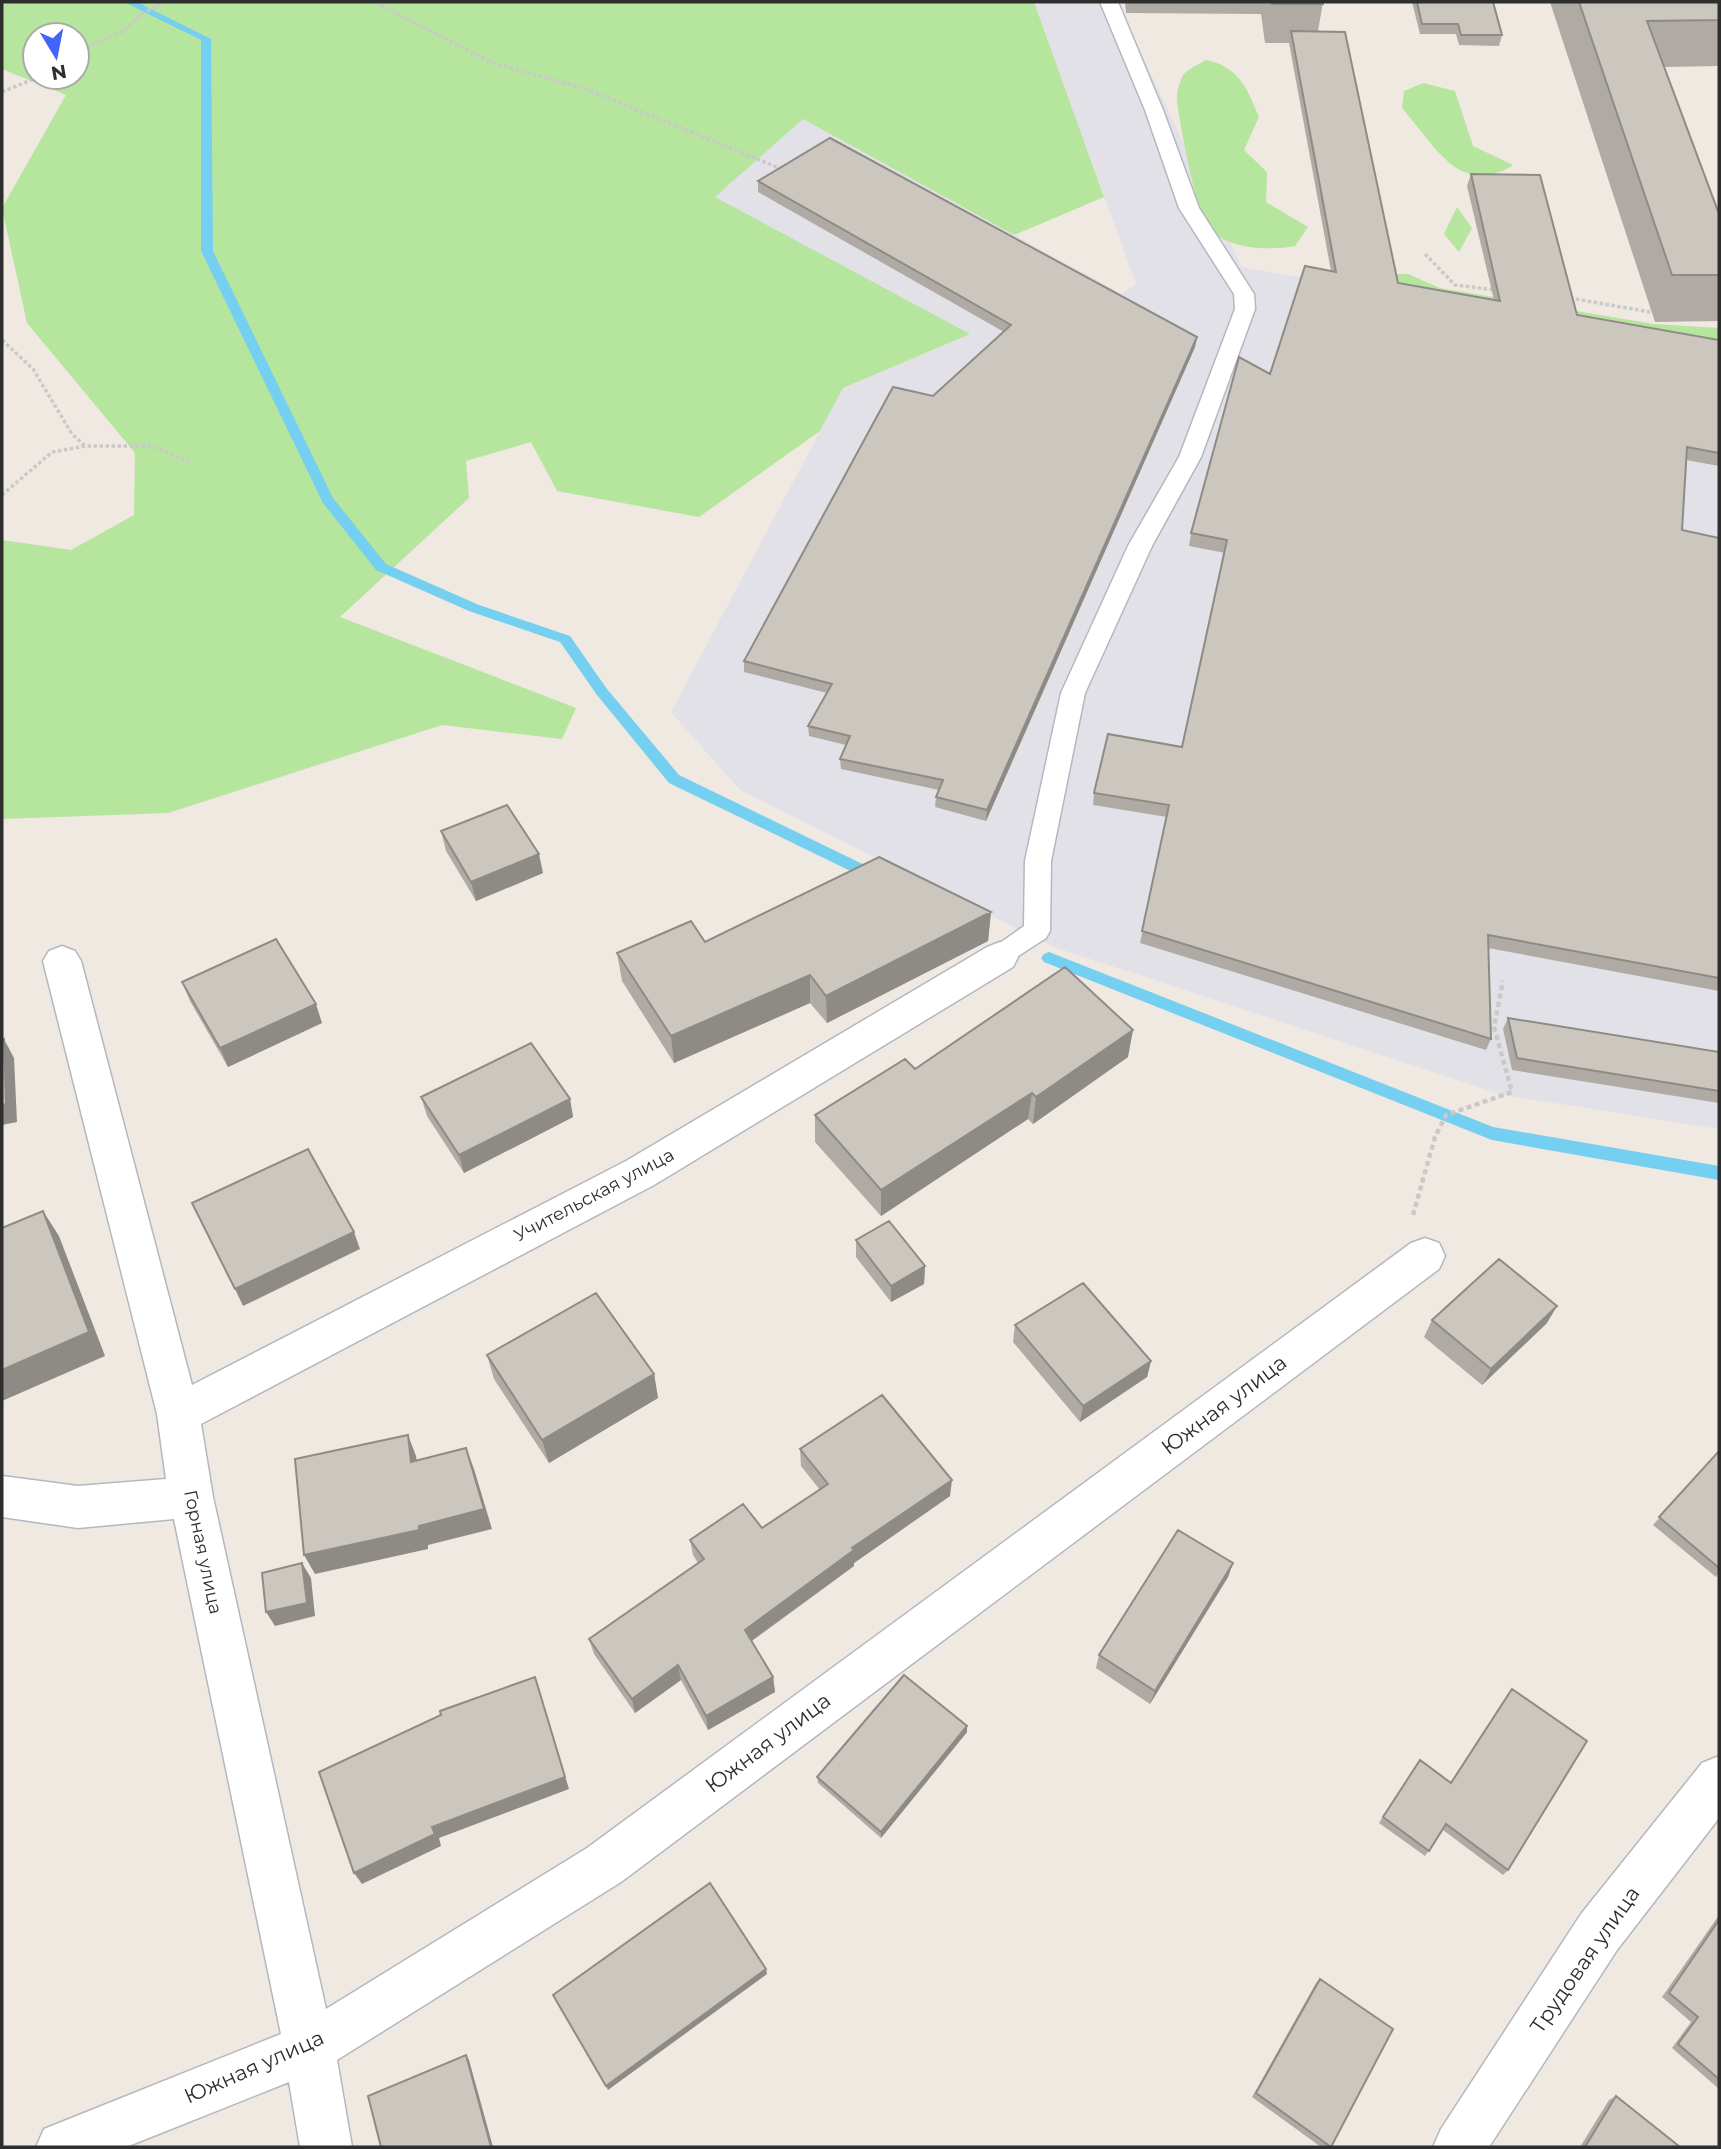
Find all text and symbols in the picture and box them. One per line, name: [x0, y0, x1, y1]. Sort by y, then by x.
north arrow: [21, 21, 91, 91]
text: N: [49, 60, 68, 85]
street label: Учительская улица: [510, 1143, 678, 1247]
street label: Южная улица: [1156, 1349, 1291, 1460]
street label: Горная улица: [179, 1488, 227, 1616]
street label: Южная улица: [700, 1687, 835, 1798]
street label: Трудовая улица: [1525, 1882, 1645, 2038]
street label: Южная улица: [180, 2025, 328, 2109]

